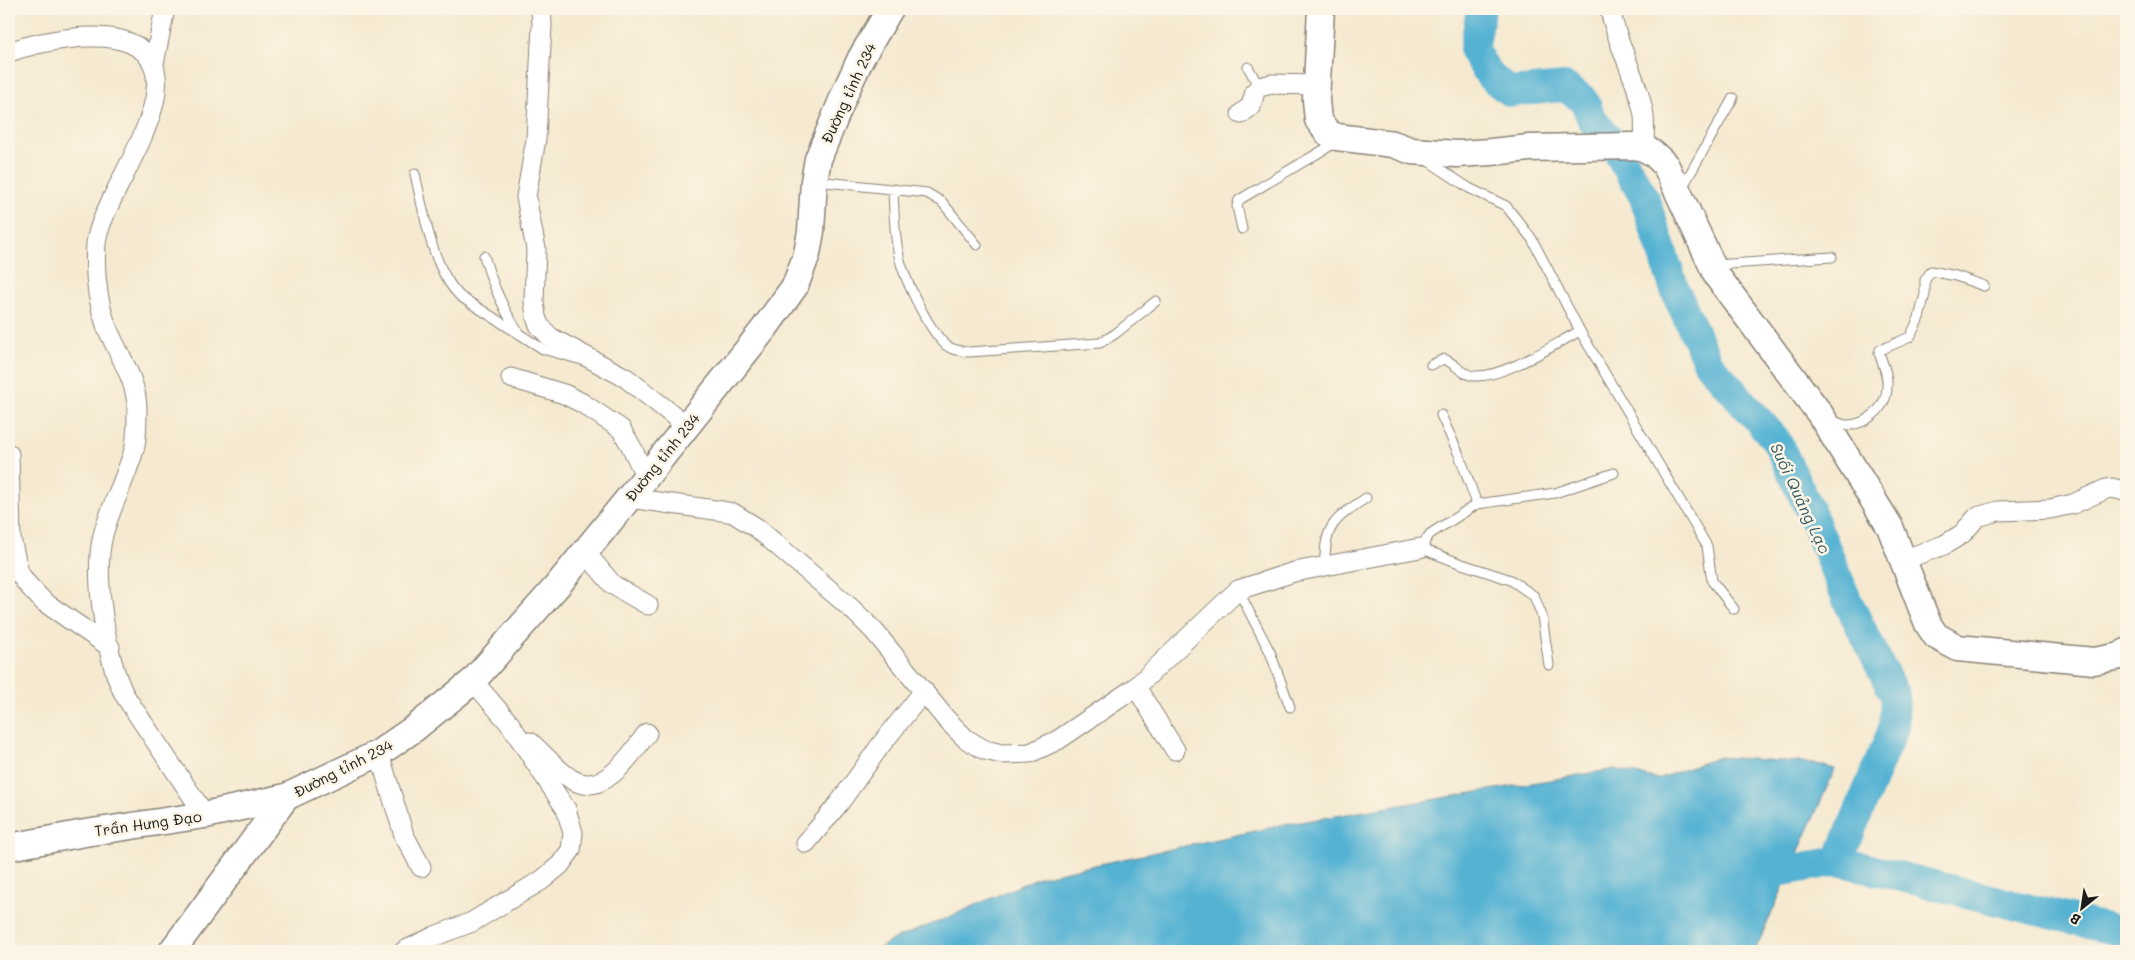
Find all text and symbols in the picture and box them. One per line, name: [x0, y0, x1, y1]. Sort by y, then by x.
street label: Đường tỉnh 234: [816, 39, 880, 146]
street label: Đường tỉnh 234: [620, 408, 704, 505]
water label: Suối Quảng Lạc: [1766, 439, 1836, 557]
street label: Đường tỉnh 234: [290, 734, 396, 802]
street label: Trần Hưng Đạo: [93, 806, 203, 840]
north arrow: [2058, 882, 2108, 932]
text: B: [2066, 909, 2084, 930]

